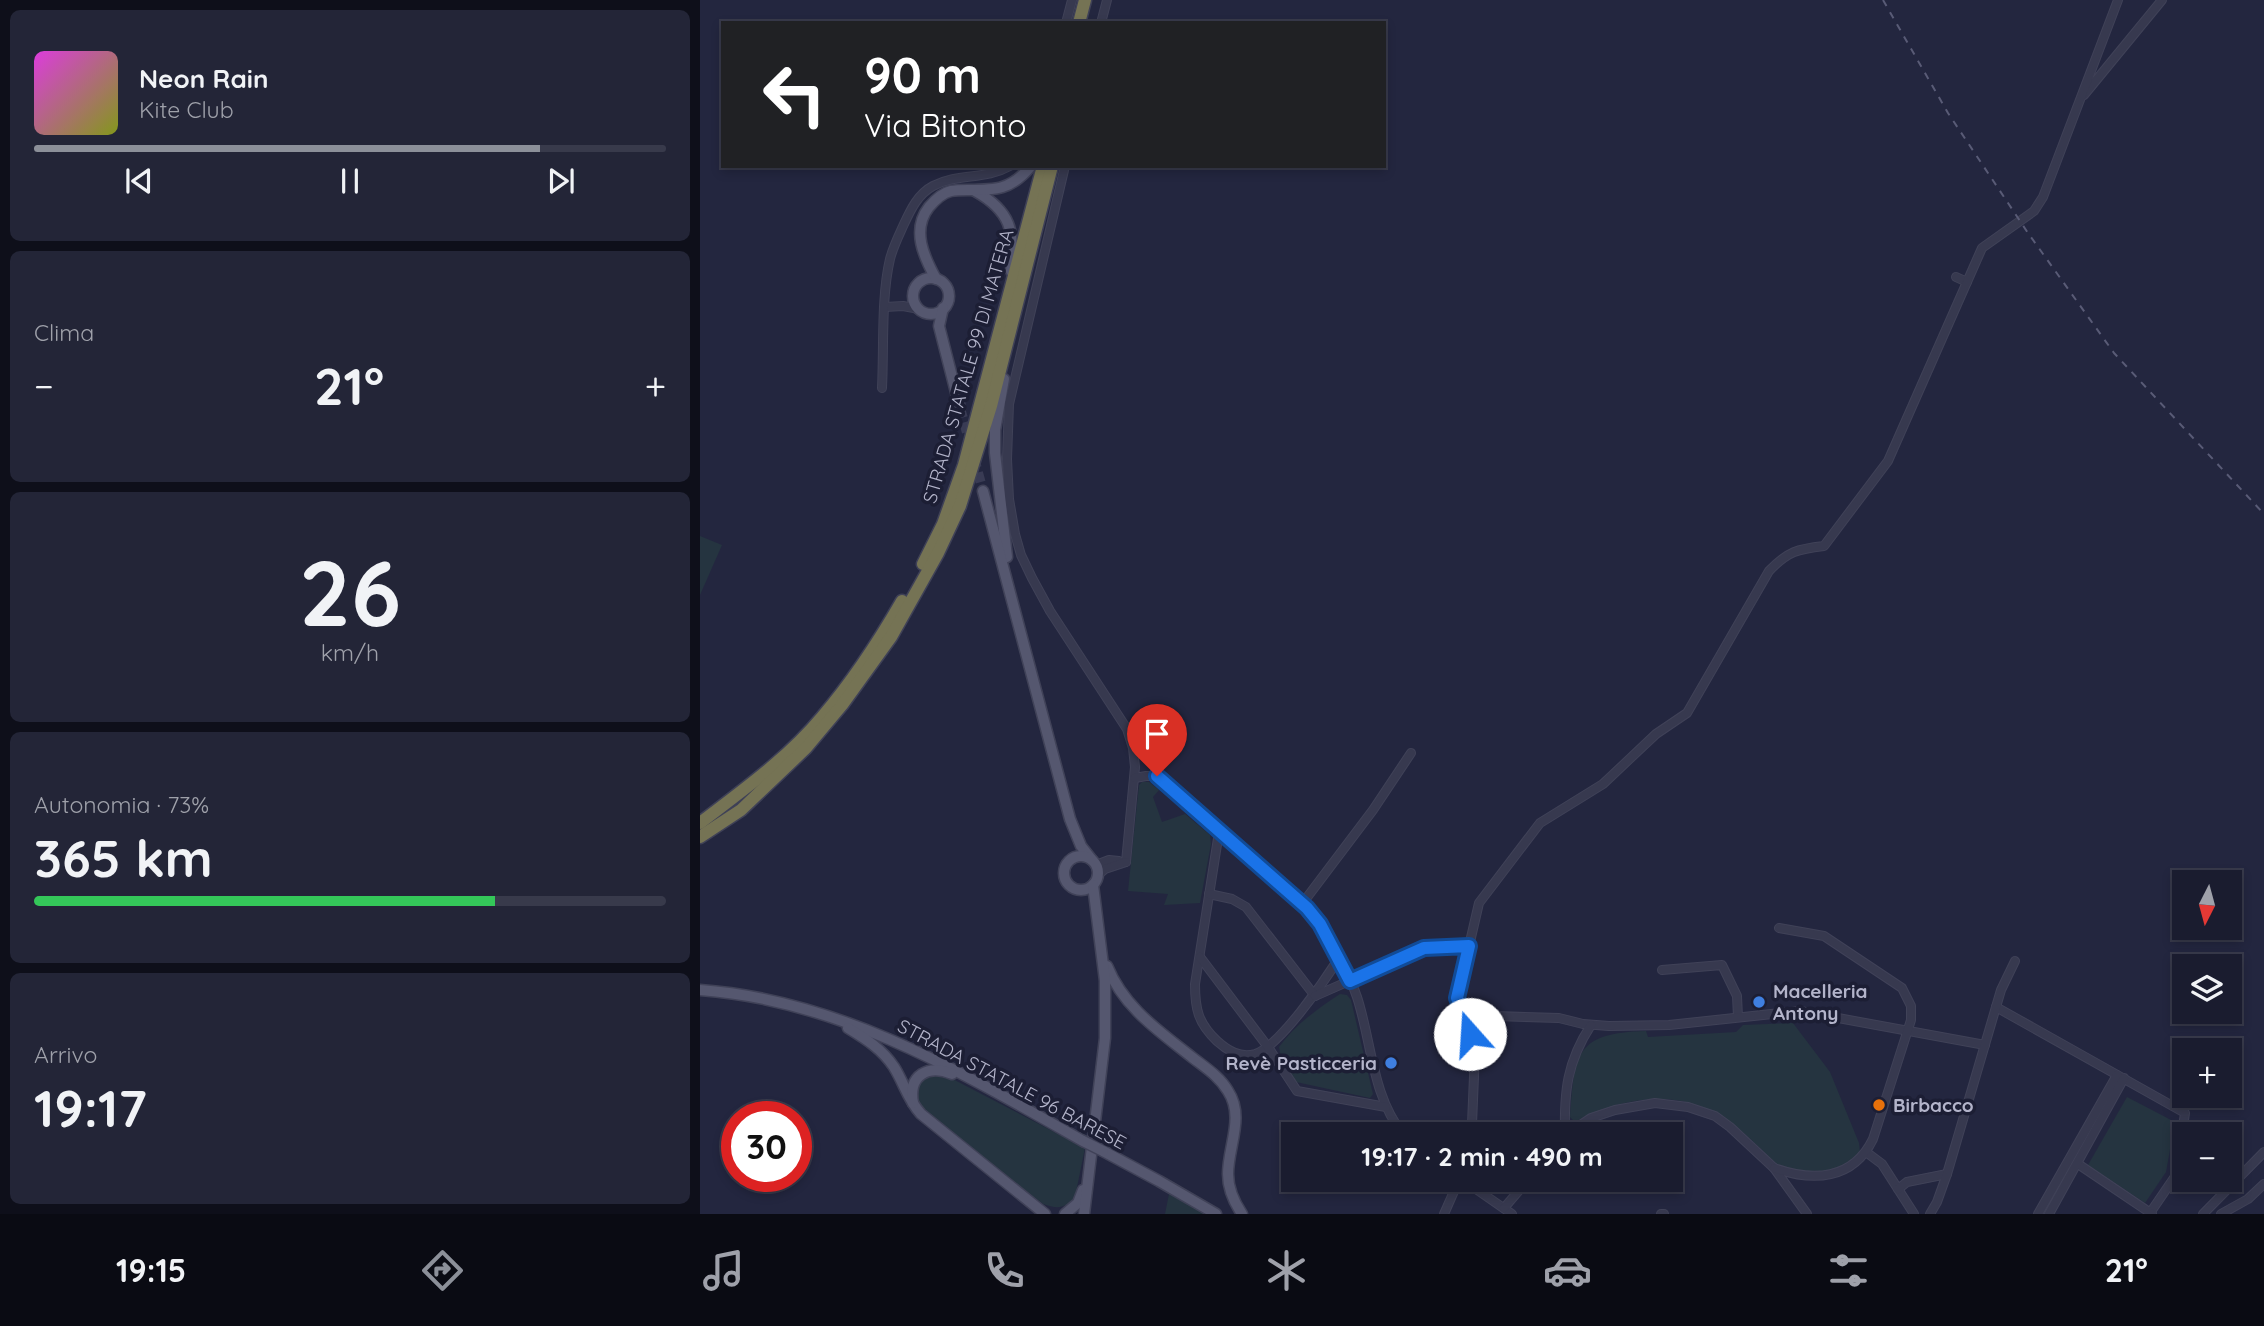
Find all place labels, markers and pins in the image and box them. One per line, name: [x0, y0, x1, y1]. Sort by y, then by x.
pin: [1127, 704, 1187, 776]
place label: Macelleria Antony: [1773, 979, 1868, 1025]
marker: Macelleria Antony: [1751, 994, 1767, 1010]
place label: Revè Pasticceria: [1225, 1051, 1377, 1075]
marker: Revè Pasticceria: [1383, 1055, 1399, 1071]
place label: Birbacco: [1893, 1093, 1974, 1117]
marker: Birbacco: [1871, 1097, 1887, 1113]

